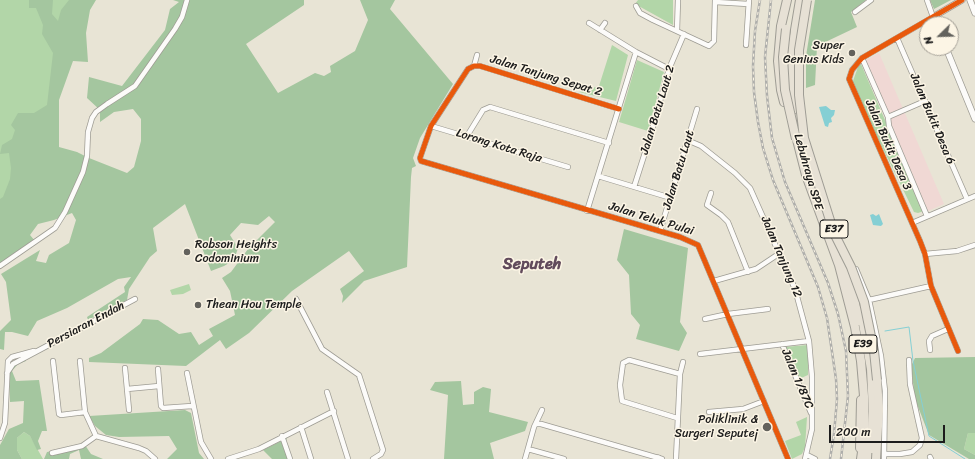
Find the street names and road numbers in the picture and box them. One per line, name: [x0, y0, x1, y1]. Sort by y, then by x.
street label: Jalan Tanjung Sepat 2: [488, 52, 604, 100]
street label: Jalan Batu Laut 2: [638, 64, 678, 156]
street label: Jalan Bukit Desa 6: [906, 71, 958, 167]
street label: Jalan Bukit Desa 3: [862, 98, 914, 192]
street label: Lorong Kota Raja: [454, 126, 544, 166]
street label: Jalan Batu Laut: [660, 129, 698, 211]
street label: Lebuhraya SPE: [790, 132, 826, 212]
street label: Jalan Teluk Pulai: [607, 199, 695, 239]
street label: Jalan Tanjung 12: [757, 214, 805, 300]
road number: E37: [820, 220, 848, 238]
street label: Persiaran Endah: [45, 299, 127, 351]
road number: E39: [849, 335, 877, 353]
street label: Jalan 1/87C: [778, 347, 816, 411]

